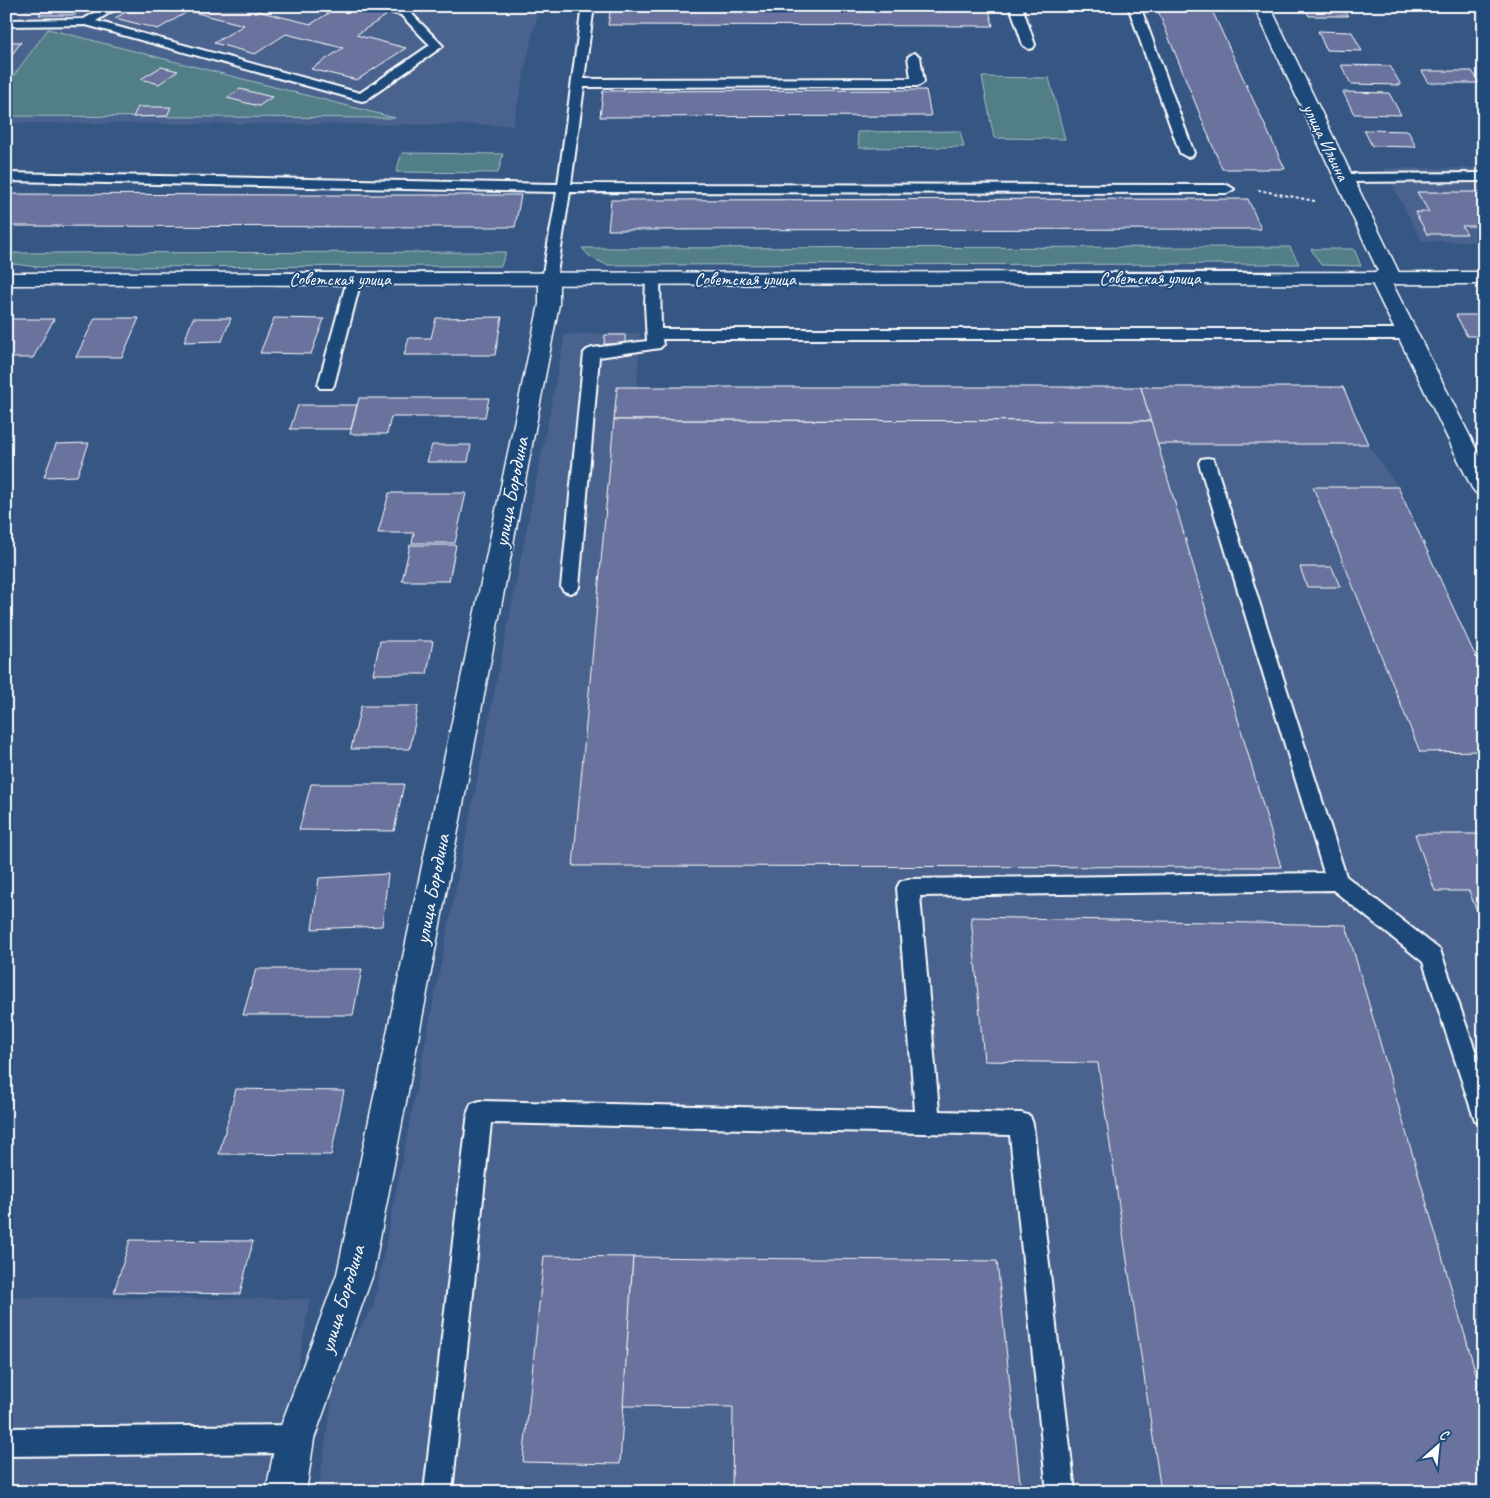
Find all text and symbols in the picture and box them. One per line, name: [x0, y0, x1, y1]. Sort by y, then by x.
street label: улица Ильина: [1297, 99, 1355, 186]
street label: Советская улица: [1099, 267, 1202, 289]
street label: Советская улица: [289, 268, 392, 290]
street label: Советская улица: [694, 268, 797, 290]
street label: улица Бородина: [487, 433, 535, 551]
street label: улица Бородина: [408, 830, 456, 948]
street label: улица Бородина: [313, 1240, 371, 1358]
north arrow: [1412, 1420, 1462, 1470]
text: С: [1437, 1426, 1452, 1445]

